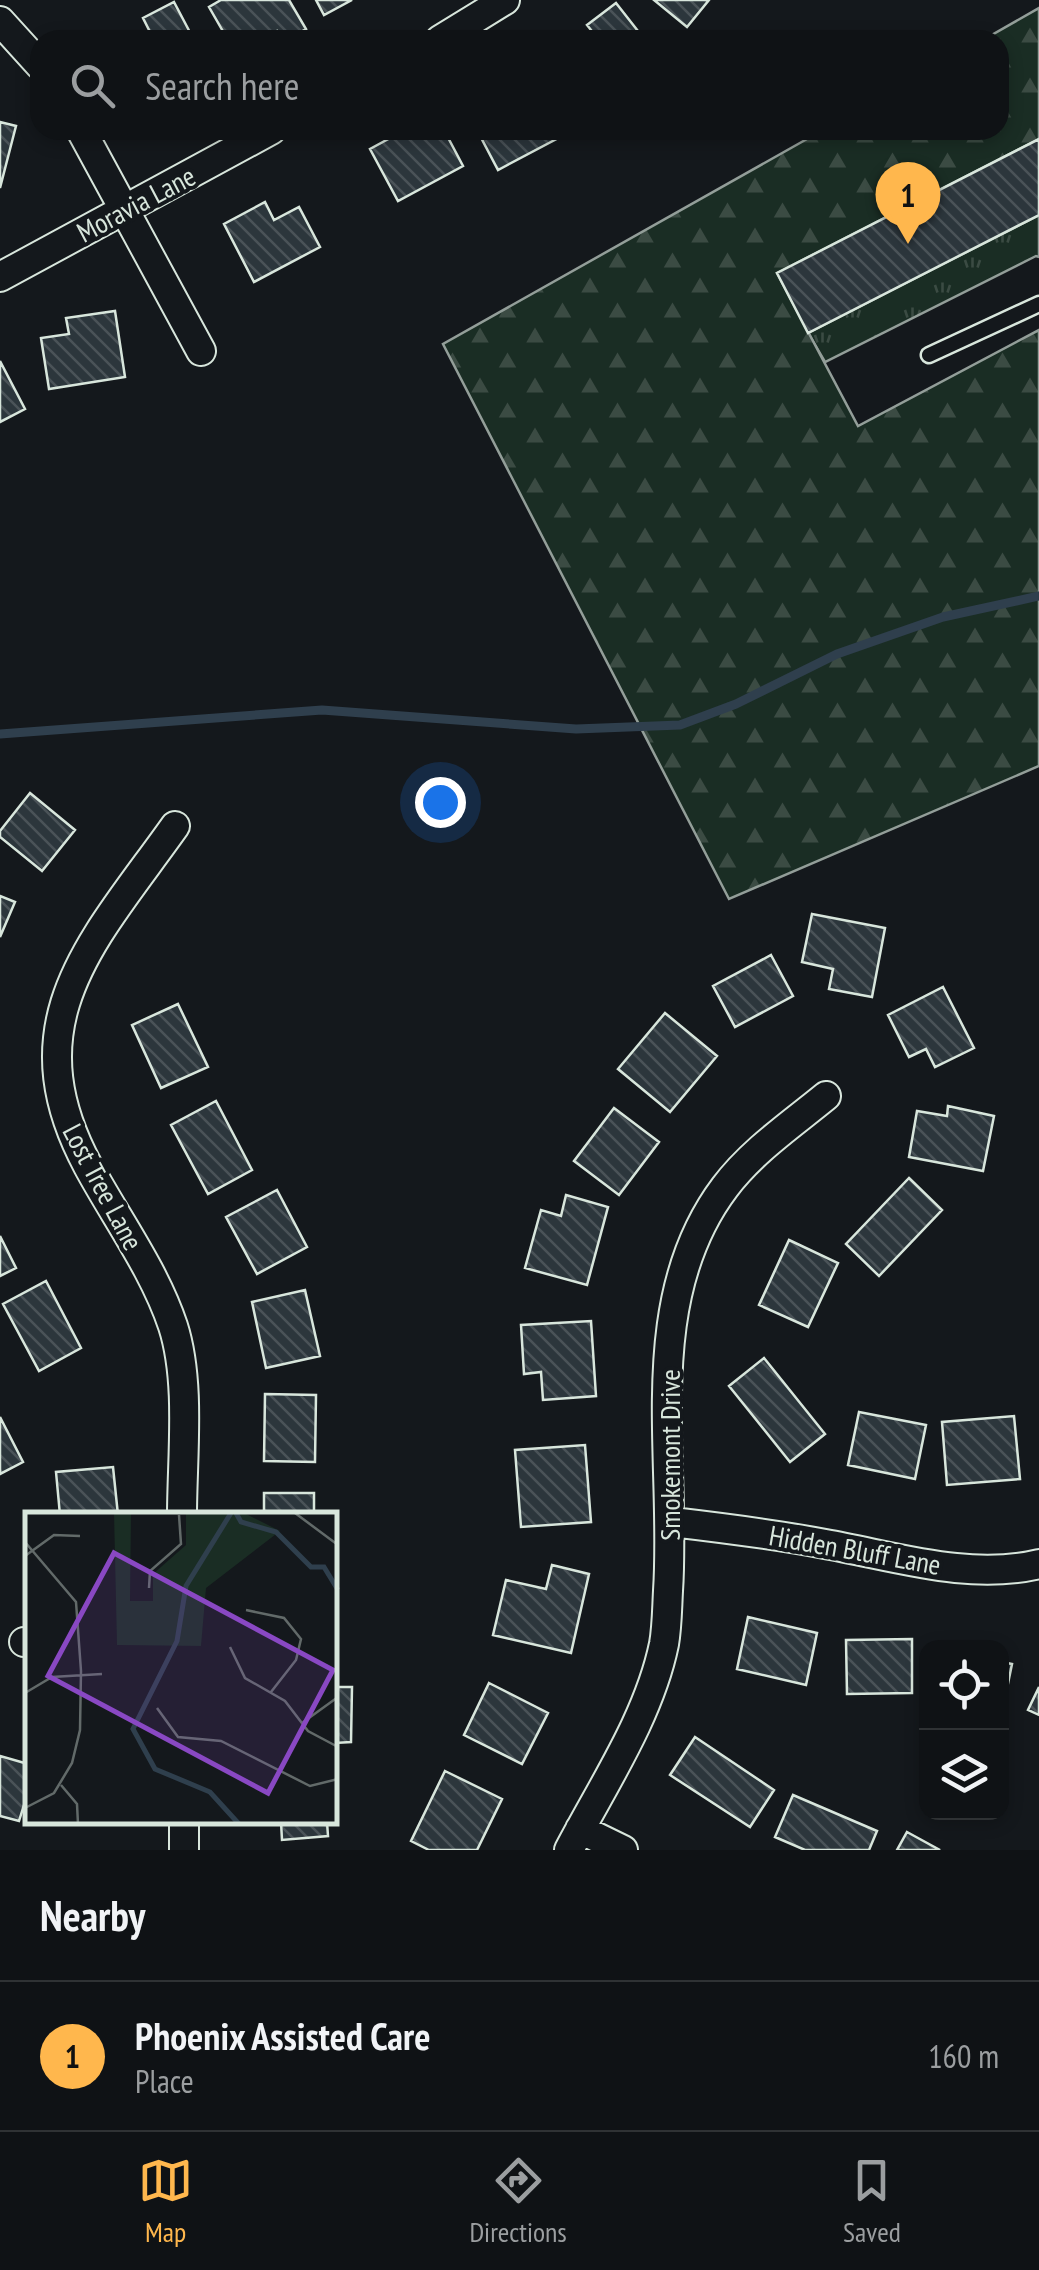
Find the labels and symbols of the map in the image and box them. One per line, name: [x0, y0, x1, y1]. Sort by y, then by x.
street label: Moravia Lane: [70, 157, 201, 250]
pin: 1: [876, 162, 940, 244]
your location: [415, 777, 466, 828]
street label: Lost Tree Lane: [55, 1117, 152, 1256]
street label: Smokemont Drive: [651, 1369, 688, 1541]
inset map: [25, 1512, 338, 1825]
street label: Hidden Bluff Lane: [766, 1516, 944, 1583]

